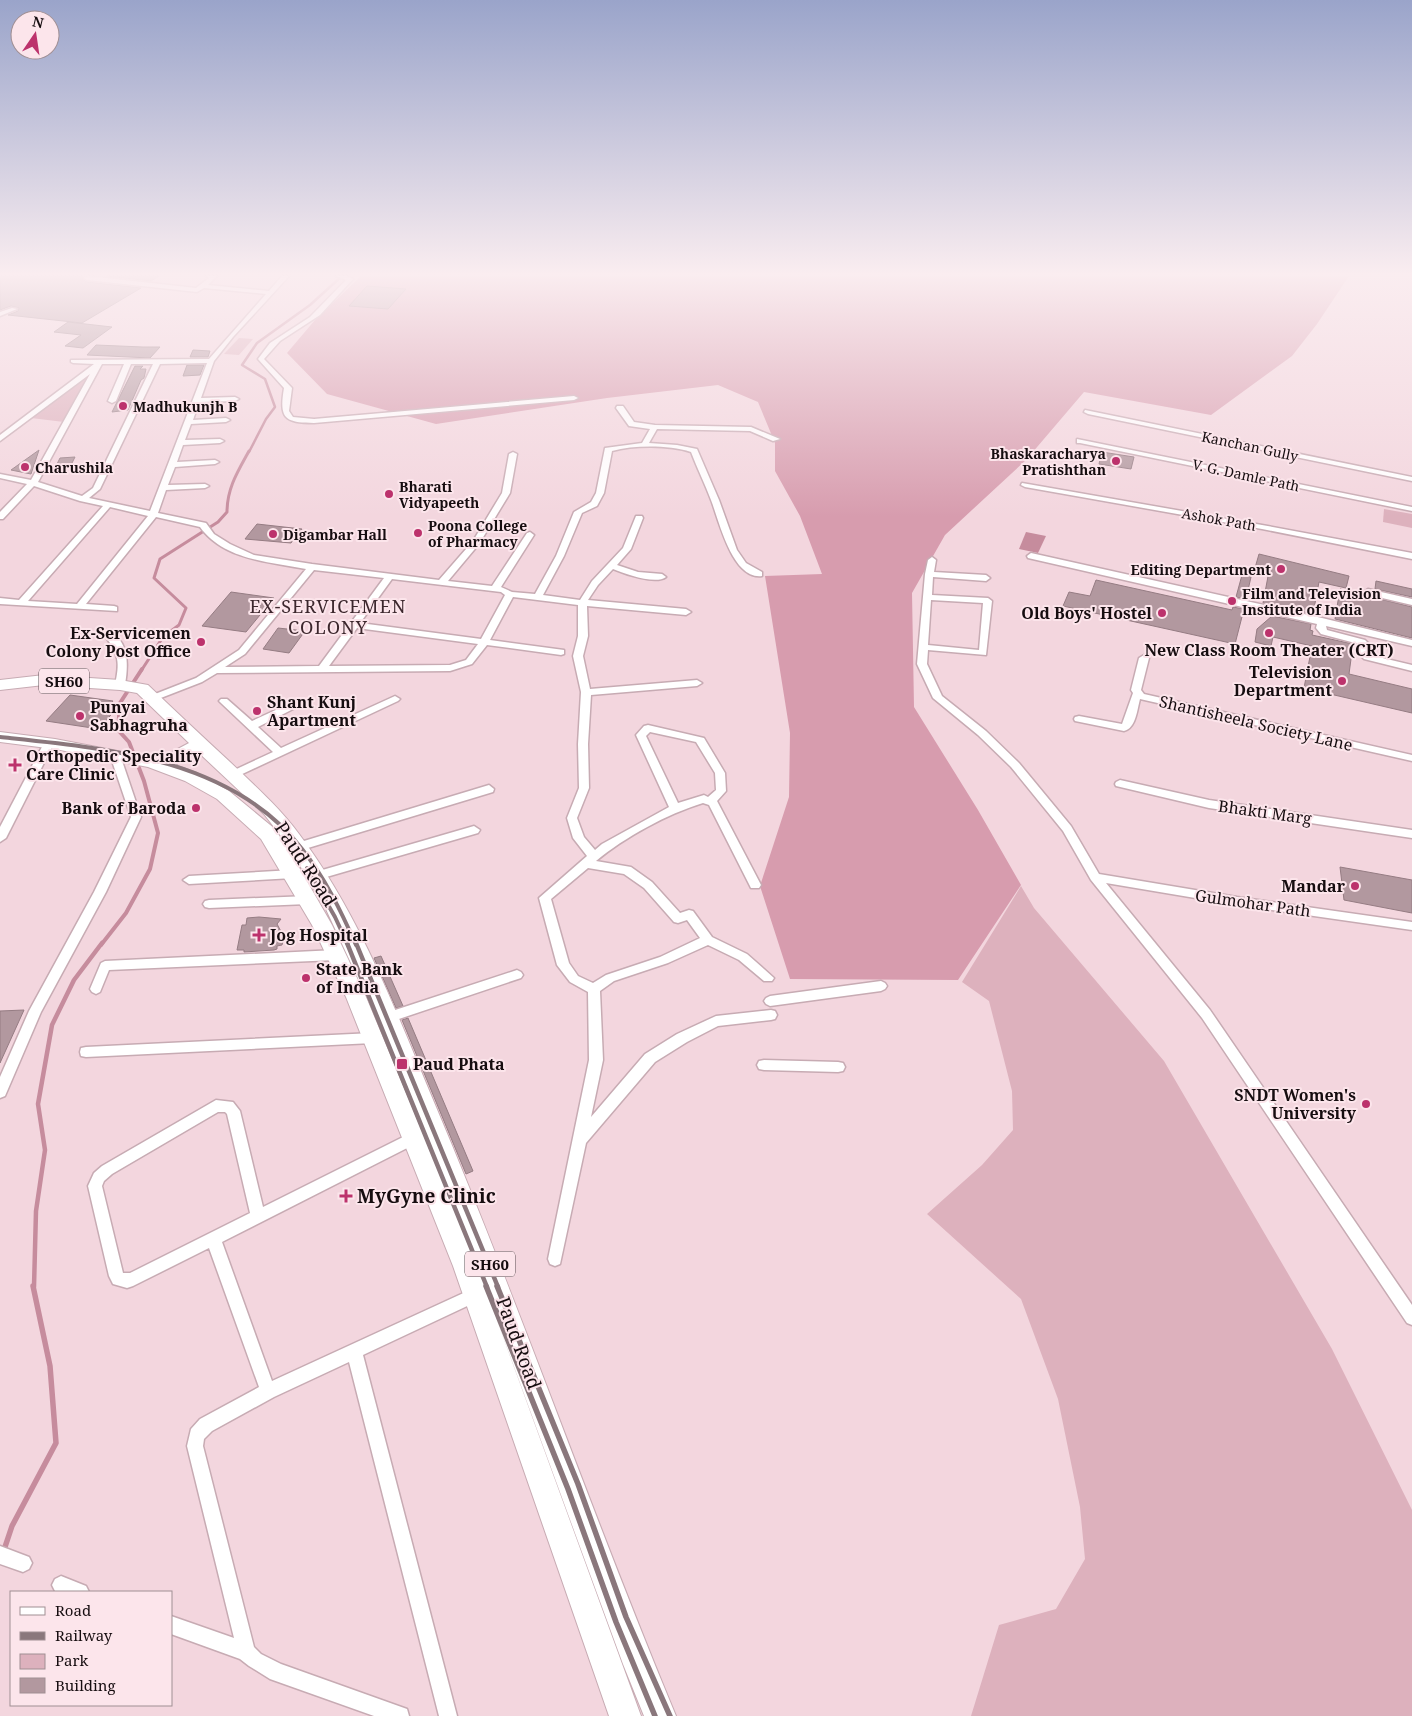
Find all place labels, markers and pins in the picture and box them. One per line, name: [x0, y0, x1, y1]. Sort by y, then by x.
place label: Madhukunjh B: [133, 397, 237, 416]
marker: Madhukunjh B: [117, 400, 129, 412]
place label: Bhaskaracharya Pratishthan: [990, 444, 1106, 479]
marker: Bhaskaracharya Pratishthan: [1110, 455, 1122, 467]
place label: Charushila: [35, 458, 113, 477]
marker: Charushila: [19, 461, 31, 473]
place label: Bharati Vidyapeeth: [399, 477, 479, 512]
marker: Bharati Vidyapeeth: [383, 488, 395, 500]
place label: Poona College of Pharmacy: [428, 516, 527, 551]
place label: Digambar Hall: [283, 525, 387, 544]
marker: Poona College of Pharmacy: [412, 527, 424, 539]
marker: Digambar Hall: [267, 528, 279, 540]
place label: Editing Department: [1130, 560, 1271, 579]
marker: Editing Department: [1275, 563, 1287, 575]
place label: Film and Television Institute of India: [1242, 584, 1381, 619]
marker: Film and Television Institute of India: [1226, 595, 1238, 607]
place label: Old Boys' Hostel: [1021, 602, 1152, 624]
marker: Old Boys' Hostel: [1156, 607, 1168, 619]
place label: Ex-Servicemen Colony Post Office: [46, 622, 191, 662]
marker: New Class Room Theater (CRT): [1263, 627, 1275, 639]
marker: Ex-Servicemen Colony Post Office: [195, 636, 207, 648]
place label: New Class Room Theater (CRT): [1144, 639, 1394, 661]
place label: Television Department: [1234, 661, 1333, 701]
marker: Television Department: [1336, 675, 1348, 687]
place label: Shant Kunj Apartment: [267, 691, 356, 731]
place label: Punyai Sabhagruha: [90, 696, 188, 736]
marker: Shant Kunj Apartment: [251, 705, 263, 717]
marker: Punyai Sabhagruha: [74, 710, 86, 722]
place label: Orthopedic Speciality Care Clinic: [26, 745, 202, 785]
marker: Orthopedic Speciality Care Clinic: [8, 758, 22, 772]
place label: Bank of Baroda: [62, 797, 186, 819]
marker: Bank of Baroda: [190, 802, 202, 814]
place label: Mandar: [1281, 875, 1346, 897]
marker: Mandar: [1349, 880, 1361, 892]
place label: Jog Hospital: [269, 924, 368, 946]
marker: Jog Hospital: [252, 928, 266, 942]
place label: State Bank of India: [316, 958, 403, 998]
marker: State Bank of India: [300, 972, 312, 984]
place label: Paud Phata: [413, 1053, 505, 1075]
marker: Paud Phata: [395, 1057, 409, 1071]
place label: SNDT Women's University: [1234, 1084, 1357, 1124]
marker: SNDT Women's University: [1360, 1098, 1372, 1110]
place label: MyGyne Clinic: [357, 1183, 496, 1209]
marker: MyGyne Clinic: [339, 1189, 353, 1203]

